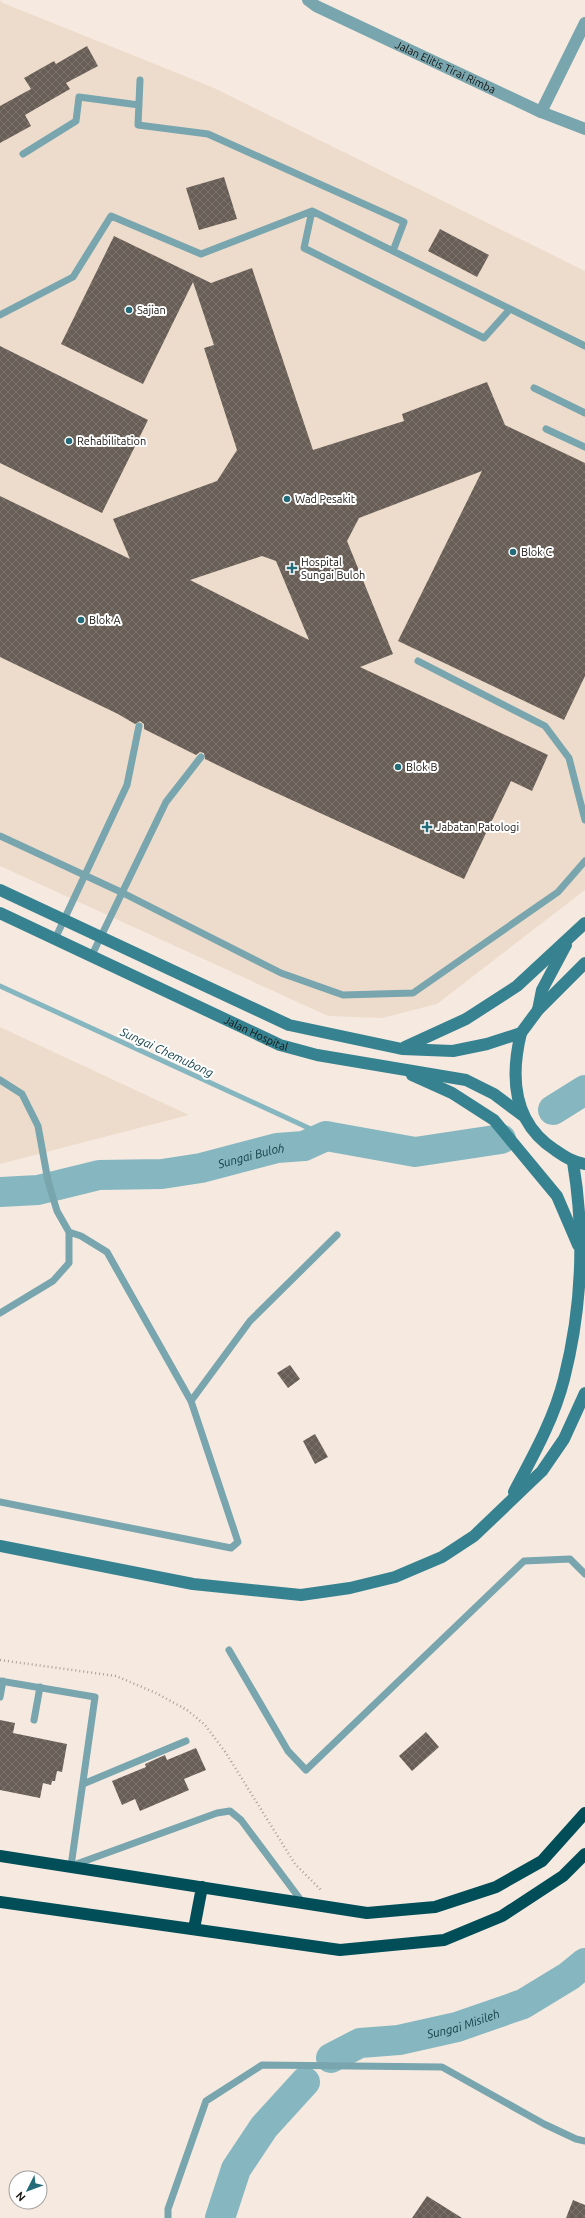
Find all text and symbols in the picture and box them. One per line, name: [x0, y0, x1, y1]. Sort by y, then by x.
street label: Jalan Elitis Tirai Rimba: [393, 38, 498, 96]
place label: Sajian: [137, 304, 166, 316]
marker: Sajian: [124, 305, 134, 315]
place label: Rehabilitation: [77, 435, 146, 447]
marker: Rehabilitation: [64, 436, 74, 446]
place label: Wad Pesakit: [295, 493, 356, 505]
marker: Wad Pesakit: [282, 494, 292, 504]
place label: Blok C: [521, 546, 552, 558]
marker: Blok C: [508, 547, 518, 557]
place label: Hospital Sungai Buloh: [301, 556, 365, 581]
marker: Hospital Sungai Buloh: [286, 562, 298, 574]
place label: Blok A: [89, 614, 121, 626]
marker: Blok A: [76, 615, 86, 625]
place label: Blok B: [406, 761, 437, 773]
marker: Blok B: [393, 762, 403, 772]
marker: Jabatan Patologi: [421, 821, 433, 833]
place label: Jabatan Patologi: [436, 821, 519, 833]
street label: Jalan Hospital: [222, 1013, 289, 1053]
water label: Sungai Chemubong: [118, 1024, 216, 1079]
water label: Sungai Buloh: [215, 1141, 285, 1170]
water label: Sungai Misileh: [424, 2006, 501, 2040]
north arrow: [8, 2170, 48, 2210]
text: N: [13, 2190, 28, 2204]

